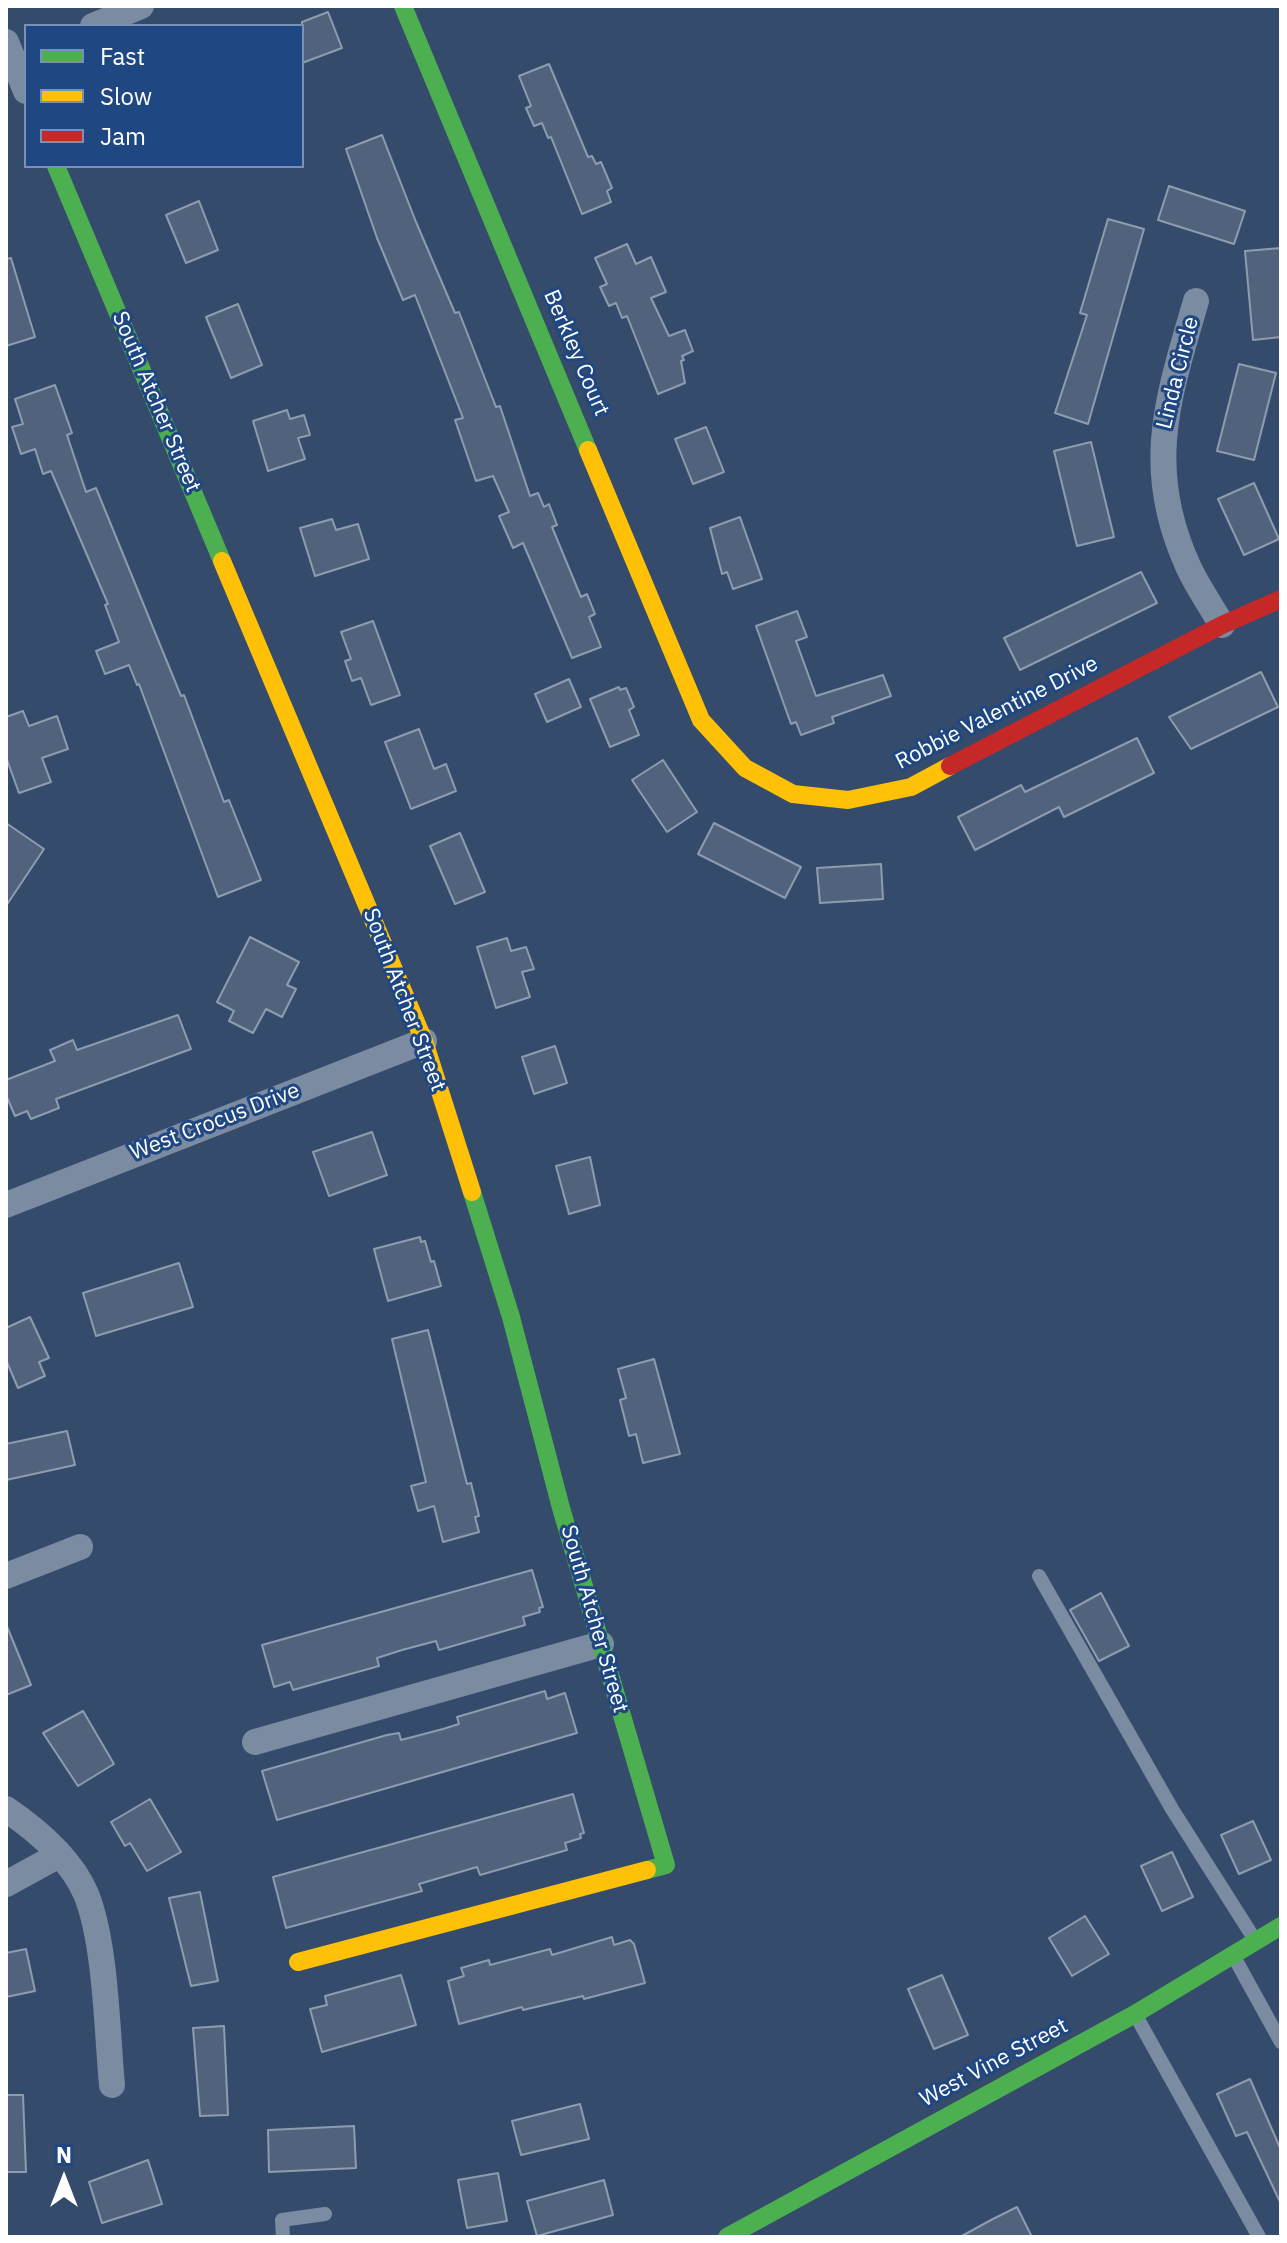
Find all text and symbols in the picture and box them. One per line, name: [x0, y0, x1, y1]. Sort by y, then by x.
legend: [24, 24, 304, 168]
text: Fast: [100, 40, 145, 72]
text: Slow: [100, 80, 152, 112]
text: Jam: [100, 120, 146, 152]
street label: Berkley Court: [538, 286, 614, 420]
street label: South Atcher Street: [106, 308, 206, 496]
street label: Linda Circle: [1151, 314, 1205, 432]
street label: Robbie Valentine Drive: [891, 651, 1103, 775]
street label: South Atcher Street: [357, 905, 451, 1095]
street label: West Crocus Drive: [127, 1078, 303, 1166]
street label: South Atcher Street: [555, 1522, 633, 1716]
street label: West Vine Street: [915, 2013, 1073, 2113]
north arrow: [24, 2139, 104, 2219]
text: N: [56, 2140, 72, 2169]

